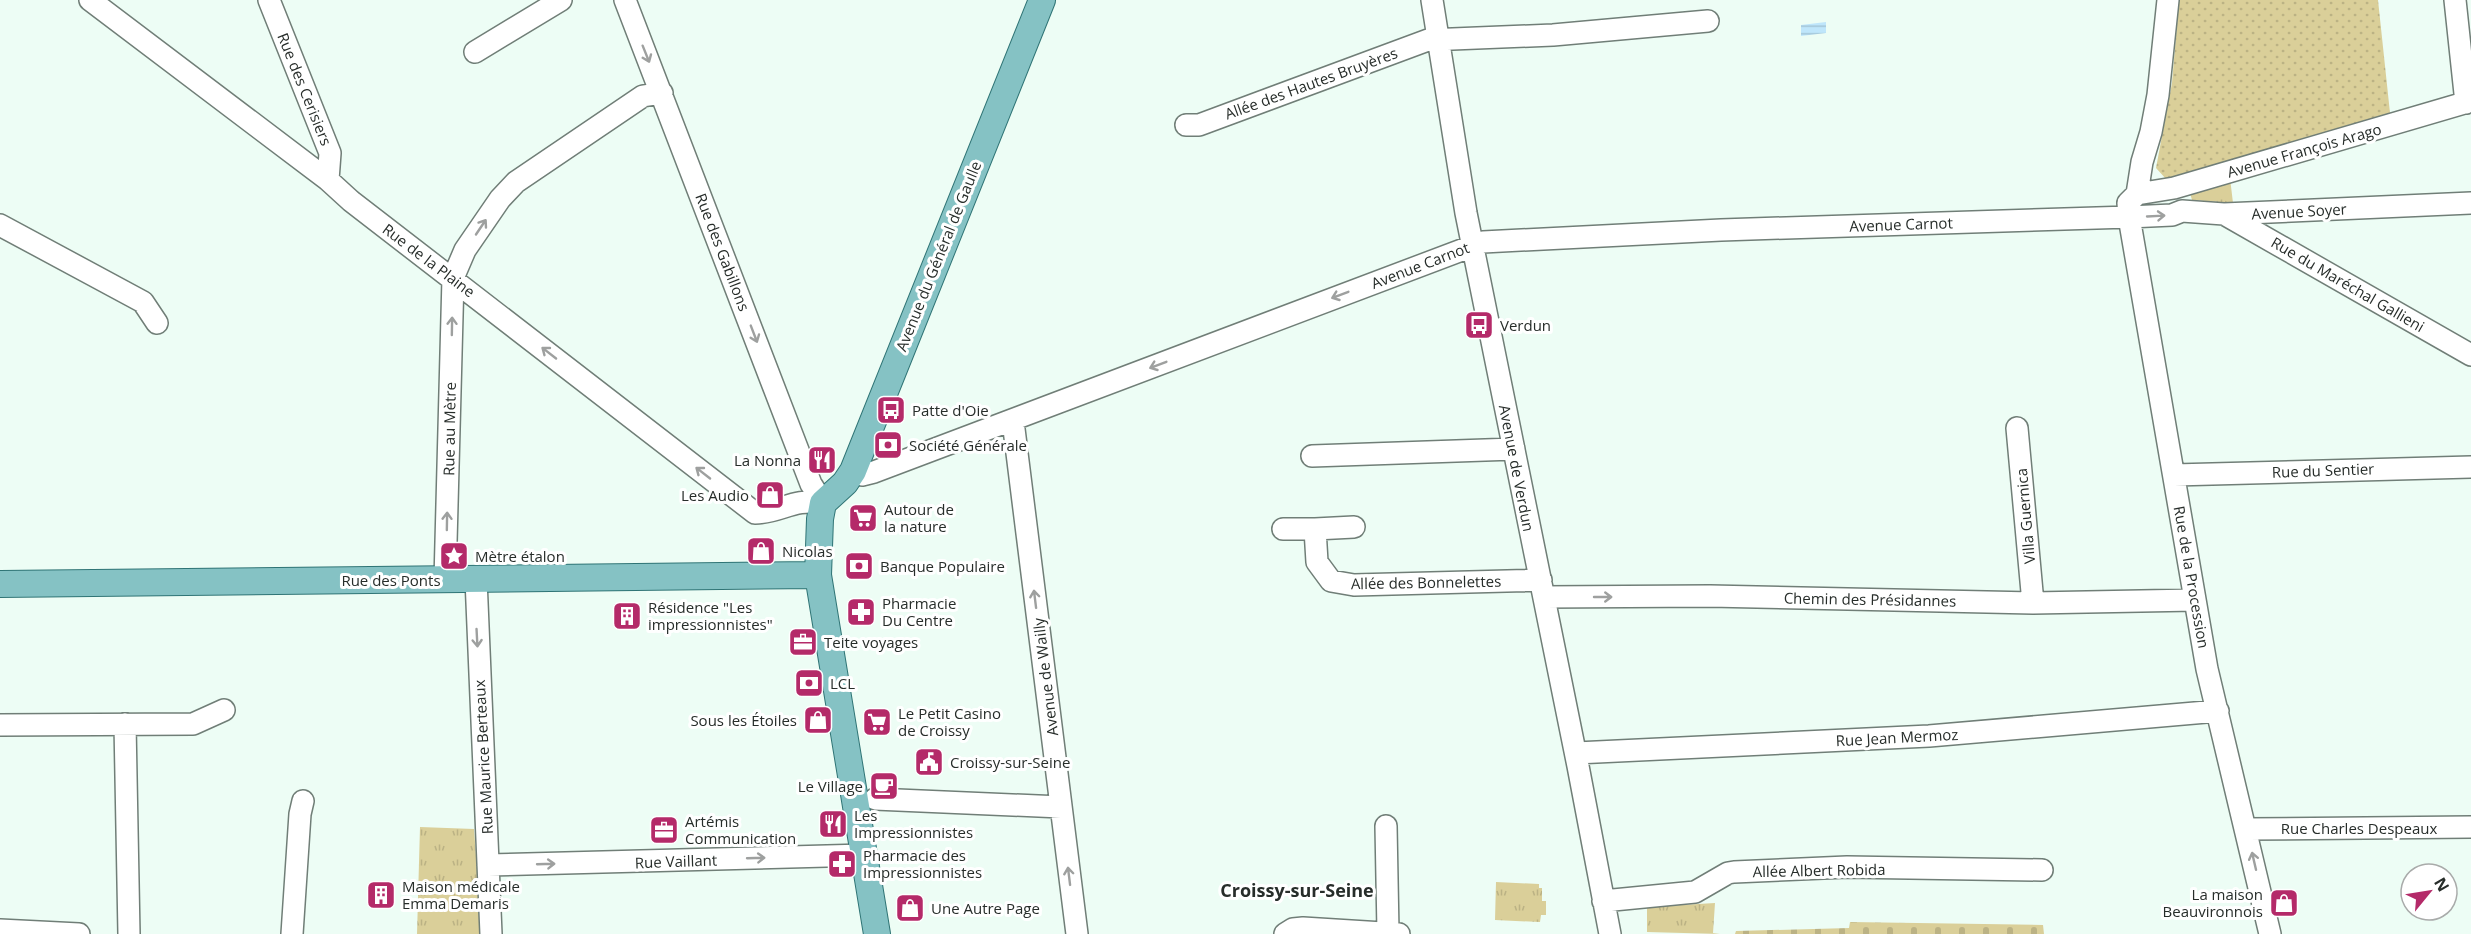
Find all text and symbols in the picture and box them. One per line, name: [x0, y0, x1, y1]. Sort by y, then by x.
street label: Rue des Cerisiers: [273, 30, 337, 148]
street label: Allée des Hautes Bruyères: [1222, 42, 1400, 124]
one-way arrow: [641, 45, 652, 63]
street label: Avenue François Arago: [2224, 118, 2384, 182]
street label: Avenue du Général de Gaulle: [891, 158, 985, 354]
street label: Rue des Gabillons: [691, 190, 755, 314]
street label: Avenue Soyer: [2251, 199, 2347, 223]
one-way arrow: [2145, 210, 2165, 221]
street label: Avenue Carnot: [1849, 212, 1953, 236]
street label: Rue de la Plaine: [379, 219, 479, 301]
one-way arrow: [475, 219, 487, 236]
street label: Rue du Maréchal Gallieni: [2268, 232, 2428, 336]
street label: Avenue Carnot: [1368, 237, 1472, 293]
one-way arrow: [1331, 290, 1350, 301]
bus stop icon: Verdun: [1463, 309, 1495, 341]
place label: Verdun: [1500, 315, 1551, 335]
one-way arrow: [446, 317, 457, 337]
one-way arrow: [749, 325, 760, 343]
one-way arrow: [541, 346, 557, 359]
one-way arrow: [1149, 360, 1168, 371]
street label: Rue au Mètre: [438, 382, 460, 476]
bus stop icon: Patte d'Oie: [875, 394, 907, 426]
place label: Patte d'Oie: [912, 400, 989, 420]
street label: Avenue de Verdun: [1495, 403, 1539, 533]
bank icon: Société Générale: [872, 429, 904, 461]
place label: Société Générale: [909, 435, 1027, 455]
restaurant icon: La Nonna: [806, 444, 838, 476]
place label: La Nonna: [734, 450, 801, 470]
street label: Rue du Sentier: [2271, 458, 2375, 482]
one-way arrow: [695, 466, 711, 479]
street label: Villa Guernica: [2011, 467, 2039, 565]
shop icon: Les Audio: [754, 479, 786, 511]
place label: Les Audio: [681, 485, 749, 505]
place label: Autour de la nature: [884, 499, 954, 536]
supermarket icon: Autour de la nature: [847, 502, 879, 534]
street label: Rue de la Procession: [2170, 504, 2214, 650]
one-way arrow: [441, 512, 453, 532]
shop icon: Nicolas: [745, 535, 777, 567]
place icon: Mètre étalon: [438, 540, 470, 572]
place label: Nicolas: [782, 541, 833, 561]
place label: Mètre étalon: [475, 546, 565, 566]
bank icon: Banque Populaire: [843, 550, 875, 582]
place label: Banque Populaire: [880, 556, 1005, 576]
street label: Rue des Ponts: [341, 570, 441, 590]
street label: Allée des Bonnelettes: [1351, 571, 1501, 593]
street label: Chemin des Présidannes: [1784, 587, 1956, 611]
one-way arrow: [1030, 590, 1041, 609]
one-way arrow: [1592, 591, 1612, 603]
place label: Pharmacie Du Centre: [882, 593, 956, 630]
pharmacy icon: Pharmacie Du Centre: [845, 596, 877, 628]
place label: Résidence "Les impressionnistes": [648, 597, 773, 634]
building icon: Résidence "Les impressionnistes": [611, 600, 643, 632]
street label: Avenue de Wailly: [1028, 616, 1062, 737]
office icon: Teite voyages: [787, 626, 819, 658]
one-way arrow: [472, 627, 483, 647]
place label: Teite voyages: [824, 632, 918, 652]
bank icon: LCL: [793, 667, 825, 699]
place label: LCL: [830, 673, 855, 693]
street label: Rue Maurice Berteaux: [469, 679, 497, 835]
place label: Le Petit Casino de Croissy: [898, 703, 1001, 740]
shop icon: Sous les Étoiles: [802, 704, 834, 736]
supermarket icon: Le Petit Casino de Croissy: [861, 706, 893, 738]
place label: Sous les Étoiles: [690, 710, 797, 730]
street label: Rue Jean Mermoz: [1835, 724, 1959, 750]
public building icon: Croissy-sur-Seine: [913, 746, 945, 778]
place label: Croissy-sur-Seine: [950, 752, 1070, 772]
cafe icon: Le Village: [868, 770, 900, 802]
place label: Le Village: [798, 776, 863, 796]
place label: Les Impressionnistes: [854, 805, 973, 842]
restaurant icon: Les Impressionnistes: [817, 808, 849, 840]
place label: Artémis Communication: [685, 811, 796, 848]
office icon: Artémis Communication: [648, 814, 680, 846]
street label: Rue Charles Despeaux: [2281, 818, 2437, 838]
place label: Pharmacie des Impressionnistes: [863, 845, 982, 882]
pharmacy icon: Pharmacie des Impressionnistes: [826, 848, 858, 880]
street label: Rue Vaillant: [635, 850, 717, 872]
one-way arrow: [745, 852, 765, 864]
one-way arrow: [2248, 852, 2259, 871]
one-way arrow: [536, 859, 556, 870]
street label: Allée Albert Robida: [1752, 859, 1886, 881]
north arrow: [2399, 862, 2459, 922]
one-way arrow: [1064, 867, 1075, 886]
text: N: [2429, 873, 2455, 896]
place label: Maison médicale Emma Demaris: [402, 876, 520, 913]
district label: Croissy-sur-Seine: [1220, 878, 1374, 902]
building icon: Maison médicale Emma Demaris: [365, 879, 397, 911]
place label: La maison Beauvironnois: [2163, 884, 2263, 921]
shop icon: La maison Beauvironnois: [2268, 887, 2300, 919]
shop icon: Une Autre Page: [894, 892, 926, 924]
place label: Une Autre Page: [931, 898, 1040, 918]

